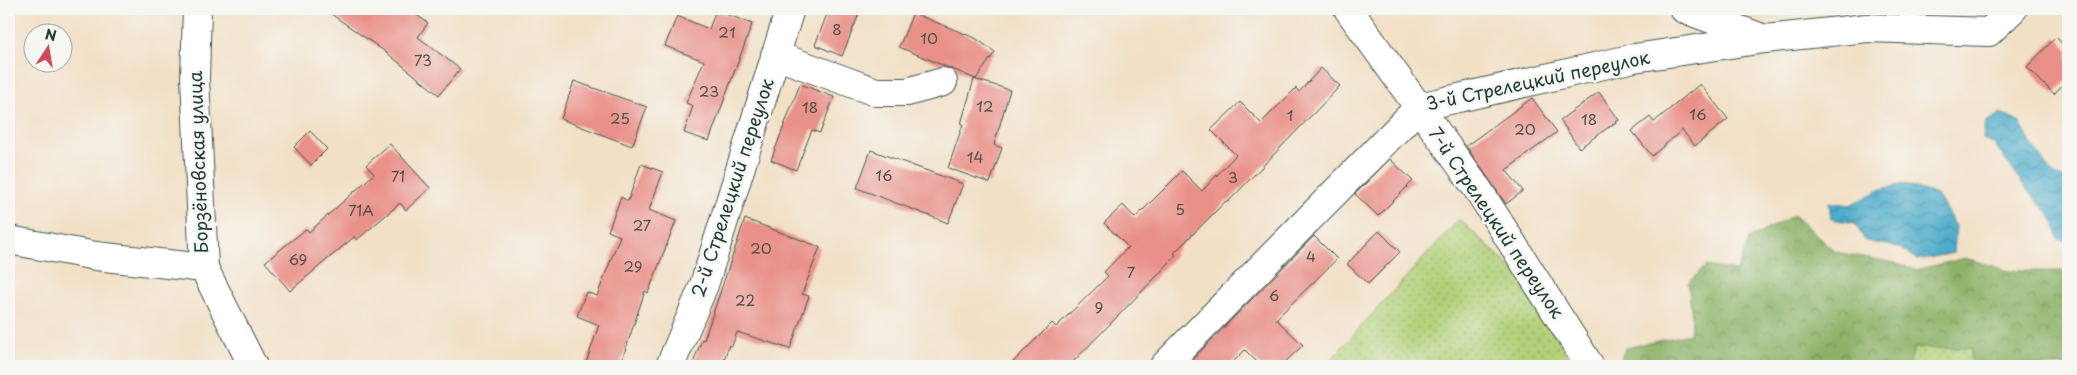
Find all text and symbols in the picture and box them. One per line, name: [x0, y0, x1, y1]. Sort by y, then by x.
house number: 8: [832, 17, 842, 40]
house number: 21: [718, 20, 736, 43]
north arrow: [22, 22, 72, 72]
text: N: [43, 23, 58, 46]
house number: 10: [920, 26, 938, 49]
street label: 3-й Стрелецкий переулок: [1423, 43, 1652, 116]
house number: 73: [414, 48, 432, 71]
street label: Борзёновская улица: [181, 70, 214, 254]
street label: 2-й Стрелецкий переулок: [683, 74, 780, 300]
house number: 23: [699, 79, 719, 102]
house number: 12: [976, 94, 994, 117]
house number: 18: [802, 95, 818, 118]
house number: 16: [1689, 102, 1707, 125]
house number: 1: [1287, 103, 1293, 126]
house number: 25: [610, 106, 630, 129]
house number: 18: [1581, 107, 1597, 130]
house number: 20: [1514, 117, 1536, 140]
street label: 7-й Стрелецкий переулок: [1423, 121, 1572, 323]
house number: 14: [967, 145, 983, 168]
house number: 16: [875, 163, 893, 186]
house number: 71: [391, 164, 405, 187]
house number: 3: [1228, 165, 1238, 188]
house number: 5: [1175, 197, 1185, 220]
house number: 71А: [348, 198, 374, 221]
house number: 27: [633, 213, 652, 236]
house number: 20: [750, 236, 772, 259]
house number: 4: [1306, 244, 1316, 267]
house number: 69: [289, 247, 307, 270]
house number: 29: [623, 254, 643, 277]
house number: 7: [1127, 260, 1136, 283]
house number: 6: [1269, 283, 1279, 306]
house number: 22: [735, 288, 755, 311]
house number: 9: [1095, 295, 1103, 318]

